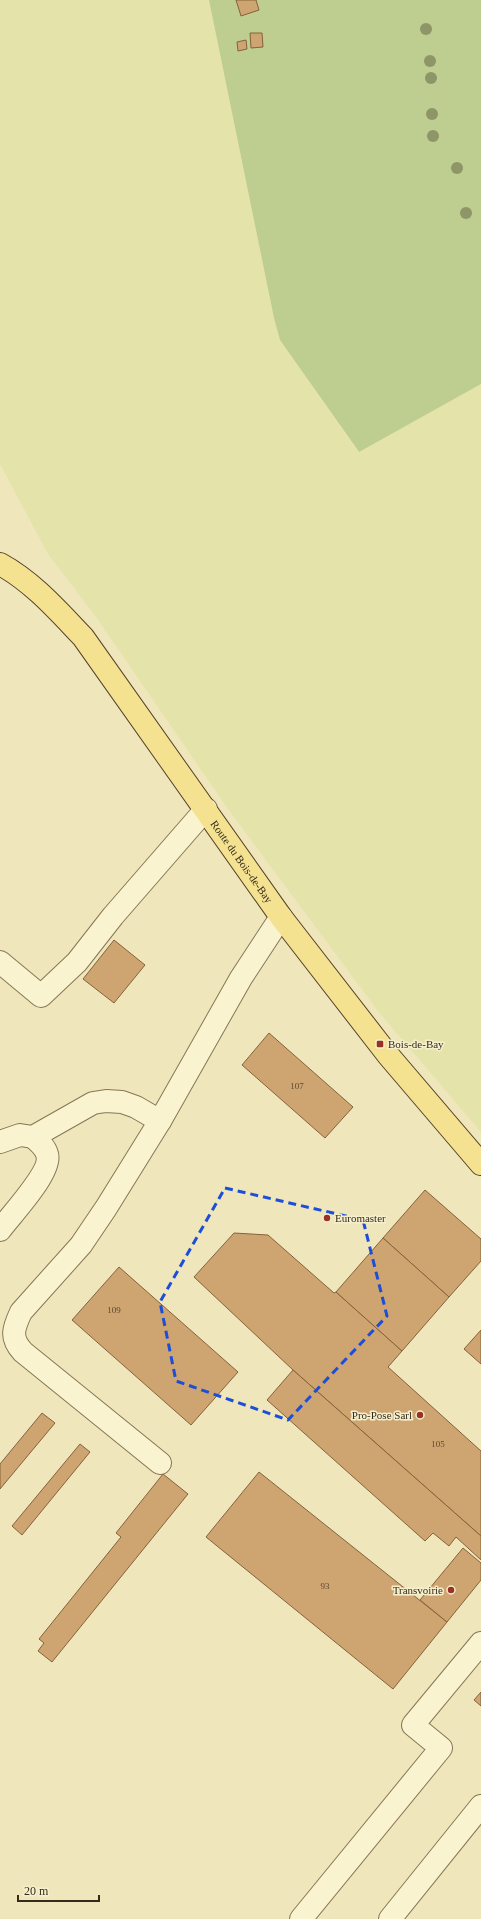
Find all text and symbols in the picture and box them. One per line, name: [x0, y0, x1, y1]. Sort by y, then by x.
street label: Route du Bois-de-Bay: [208, 818, 275, 906]
place label: Bois-de-Bay: [388, 1038, 444, 1050]
marker: Bois-de-Bay: [375, 1039, 385, 1049]
house number: 107: [290, 1081, 304, 1091]
place label: Euromaster: [335, 1212, 386, 1224]
marker: Euromaster: [322, 1213, 332, 1223]
house number: 109: [107, 1305, 121, 1315]
place label: Pro-Pose Sarl: [352, 1409, 412, 1421]
marker: Pro-Pose Sarl: [415, 1410, 425, 1420]
house number: 105: [431, 1439, 445, 1449]
house number: 93: [321, 1581, 330, 1591]
place label: Transvoirie: [393, 1584, 443, 1596]
marker: Transvoirie: [446, 1585, 456, 1595]
scale bar: [18, 1877, 99, 1903]
text: 20 m: [24, 1884, 49, 1898]

